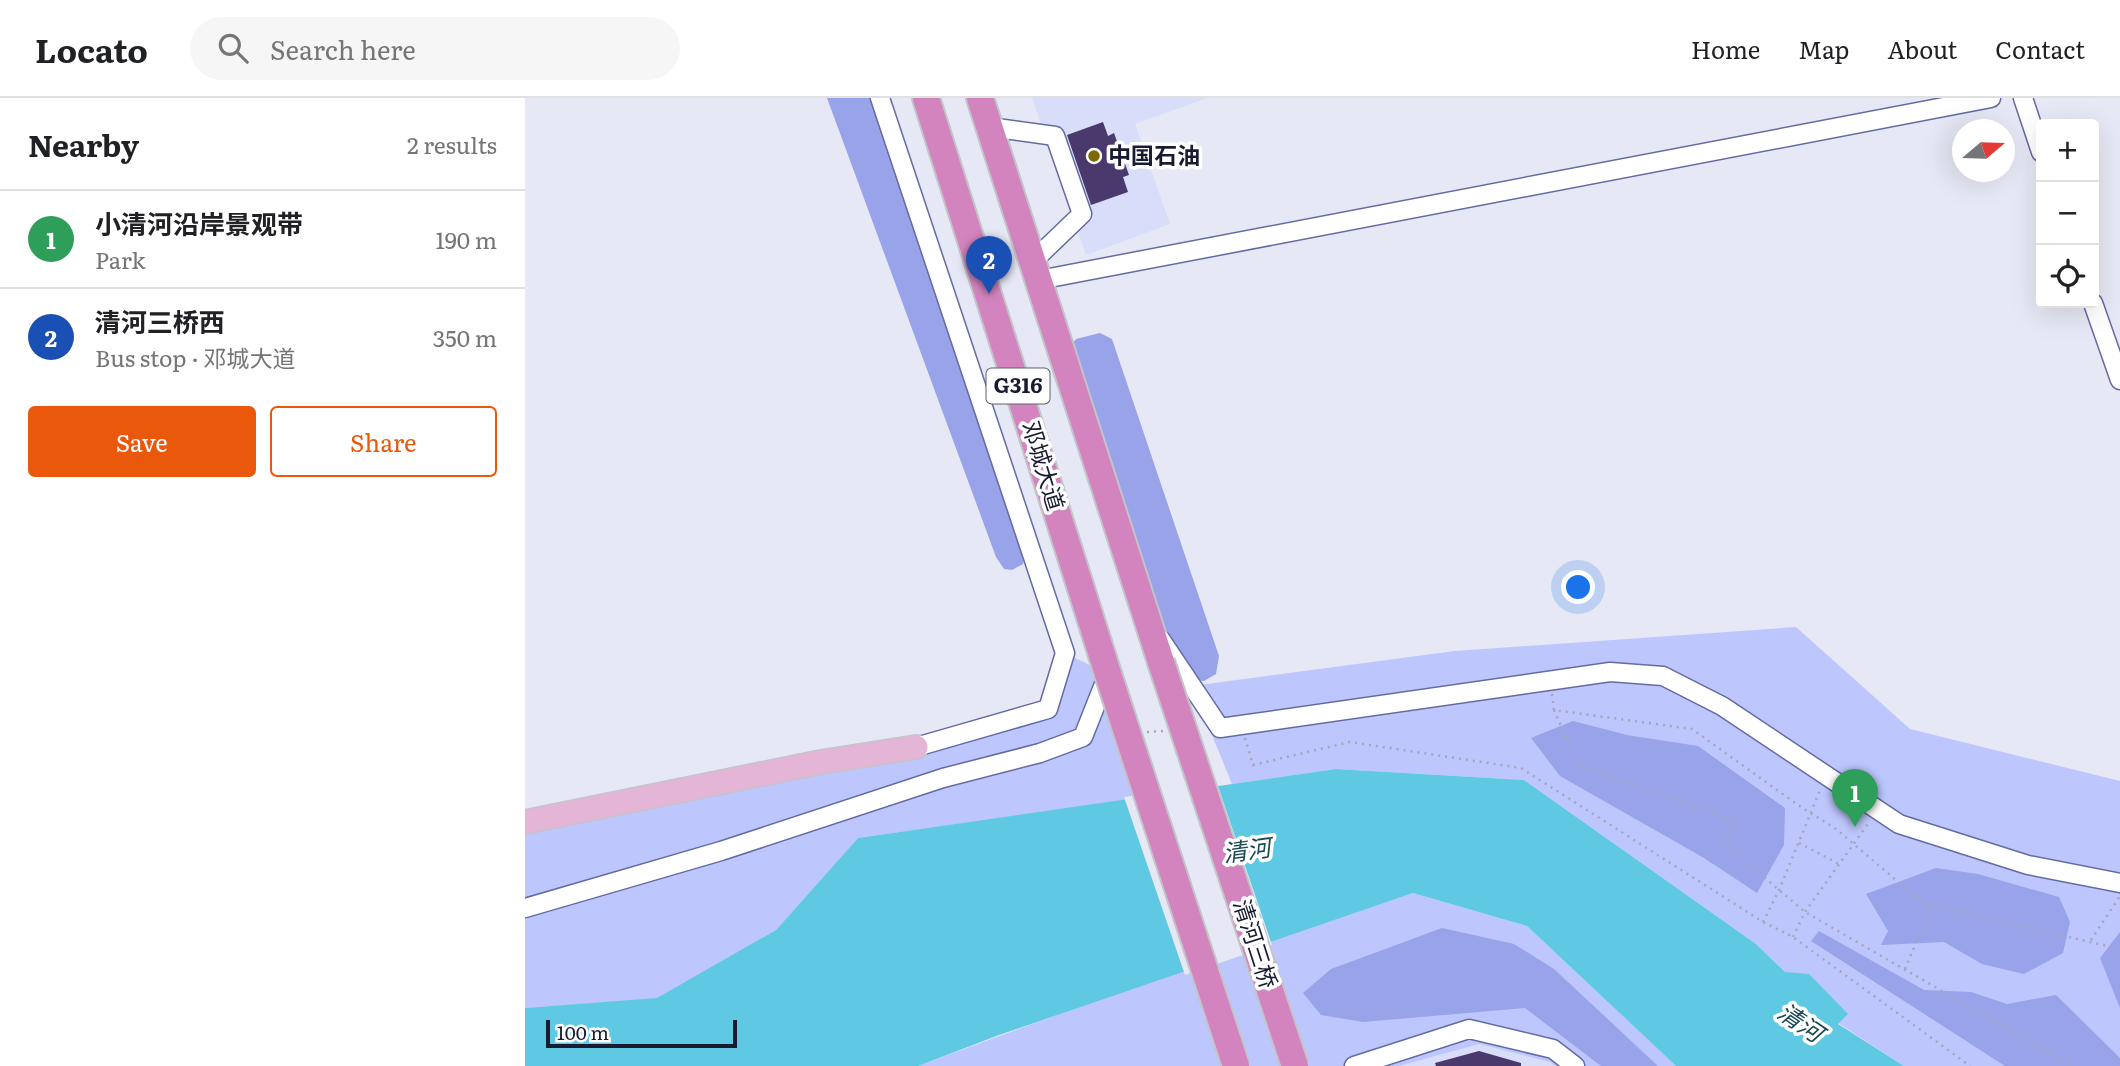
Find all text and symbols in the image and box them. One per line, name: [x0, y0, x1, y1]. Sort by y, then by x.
search box: [190, 17, 680, 80]
text: Locato: [35, 24, 148, 73]
icon: search: [214, 29, 252, 67]
text: Search here: [270, 29, 416, 68]
text: Home: [1691, 31, 1760, 66]
text: Map: [1798, 31, 1849, 66]
text: About: [1887, 31, 1957, 66]
text: Contact: [1995, 31, 2085, 66]
north arrow: [1952, 119, 2015, 182]
map controls: [2036, 119, 2099, 308]
button: +: [2036, 119, 2099, 182]
text: Nearby: [28, 122, 139, 166]
text: 2 results: [407, 127, 497, 161]
place label: 中国石油: [1108, 137, 1200, 171]
marker: 中国石油: [1086, 148, 1102, 164]
button: −: [2036, 182, 2099, 245]
text: 小清河沿岸景观带: [95, 203, 303, 242]
text: 1: [46, 222, 56, 256]
text: 190 m: [435, 222, 497, 256]
pin: 2: [966, 236, 1012, 294]
text: Park: [95, 242, 145, 276]
button: locate: [2036, 245, 2099, 308]
text: 清河三桥西: [95, 301, 225, 340]
text: 2: [45, 320, 57, 354]
text: 350 m: [433, 320, 497, 354]
text: Bus stop · 邓城大道: [95, 340, 295, 374]
road number: G316: [987, 368, 1049, 404]
button: Save: [28, 406, 256, 477]
button: Share: [270, 406, 497, 477]
street label: 邓城大道: [1015, 416, 1075, 514]
your location: [1561, 570, 1595, 604]
pin: 1: [1832, 769, 1878, 827]
water label: 清河: [1220, 827, 1277, 869]
street label: 清河三桥: [1227, 894, 1287, 992]
water label: 清河: [1772, 993, 1834, 1051]
scale bar: [546, 1017, 737, 1049]
text: 100 m: [557, 1018, 609, 1046]

